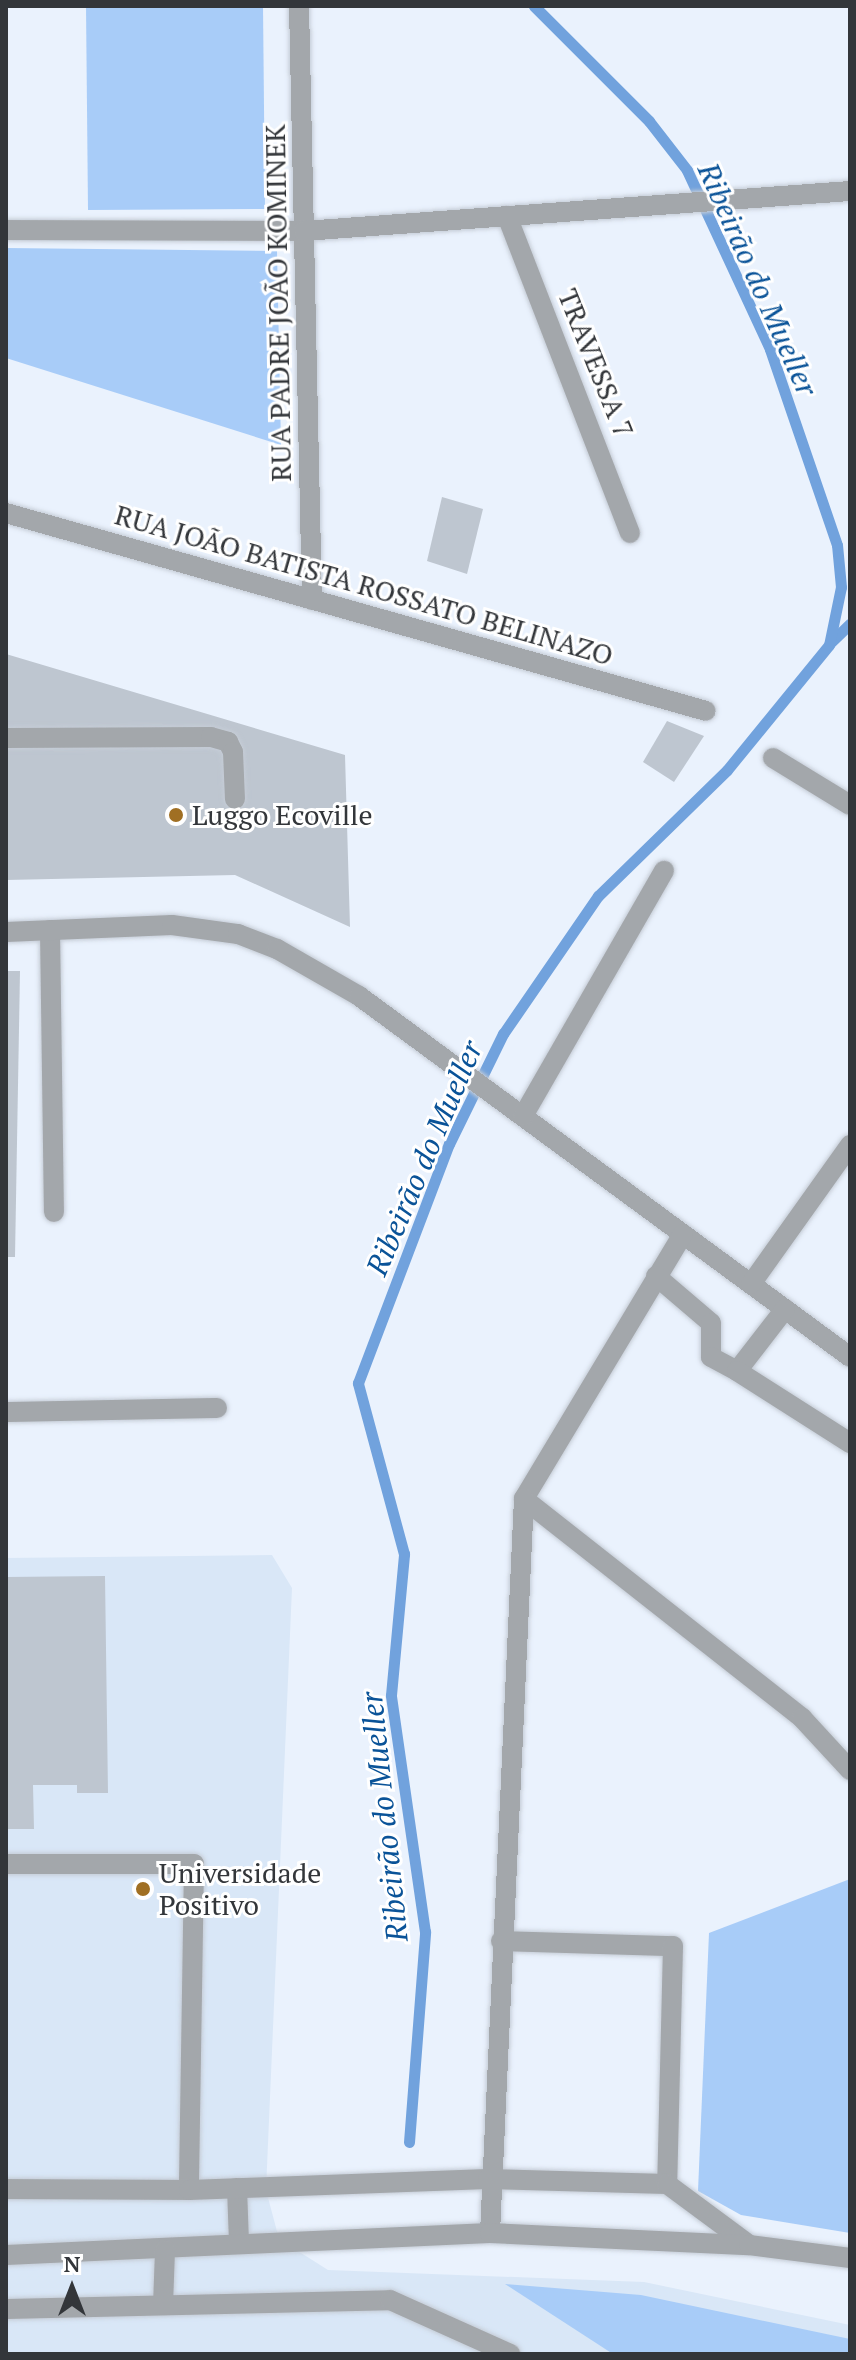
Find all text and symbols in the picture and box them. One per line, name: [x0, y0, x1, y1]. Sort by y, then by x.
street label: RUA PADRE JOÃO KOMINEK: [258, 124, 298, 482]
water label: Ribeirão do Mueller: [691, 157, 825, 401]
street label: TRAVESSA 7: [551, 284, 641, 442]
street label: RUA JOÃO BATISTA ROSSATO BELINAZO: [111, 498, 617, 672]
place label: Luggo Ecoville: [192, 798, 373, 832]
marker: Luggo Ecoville: [167, 806, 185, 824]
water label: Ribeirão do Mueller: [358, 1035, 490, 1281]
water label: Ribeirão do Mueller: [353, 1690, 415, 1944]
place label: Universidade Positivo: [159, 1856, 321, 1922]
marker: Universidade Positivo: [134, 1880, 152, 1898]
north arrow: [32, 2248, 112, 2328]
text: N: [64, 2249, 80, 2278]

